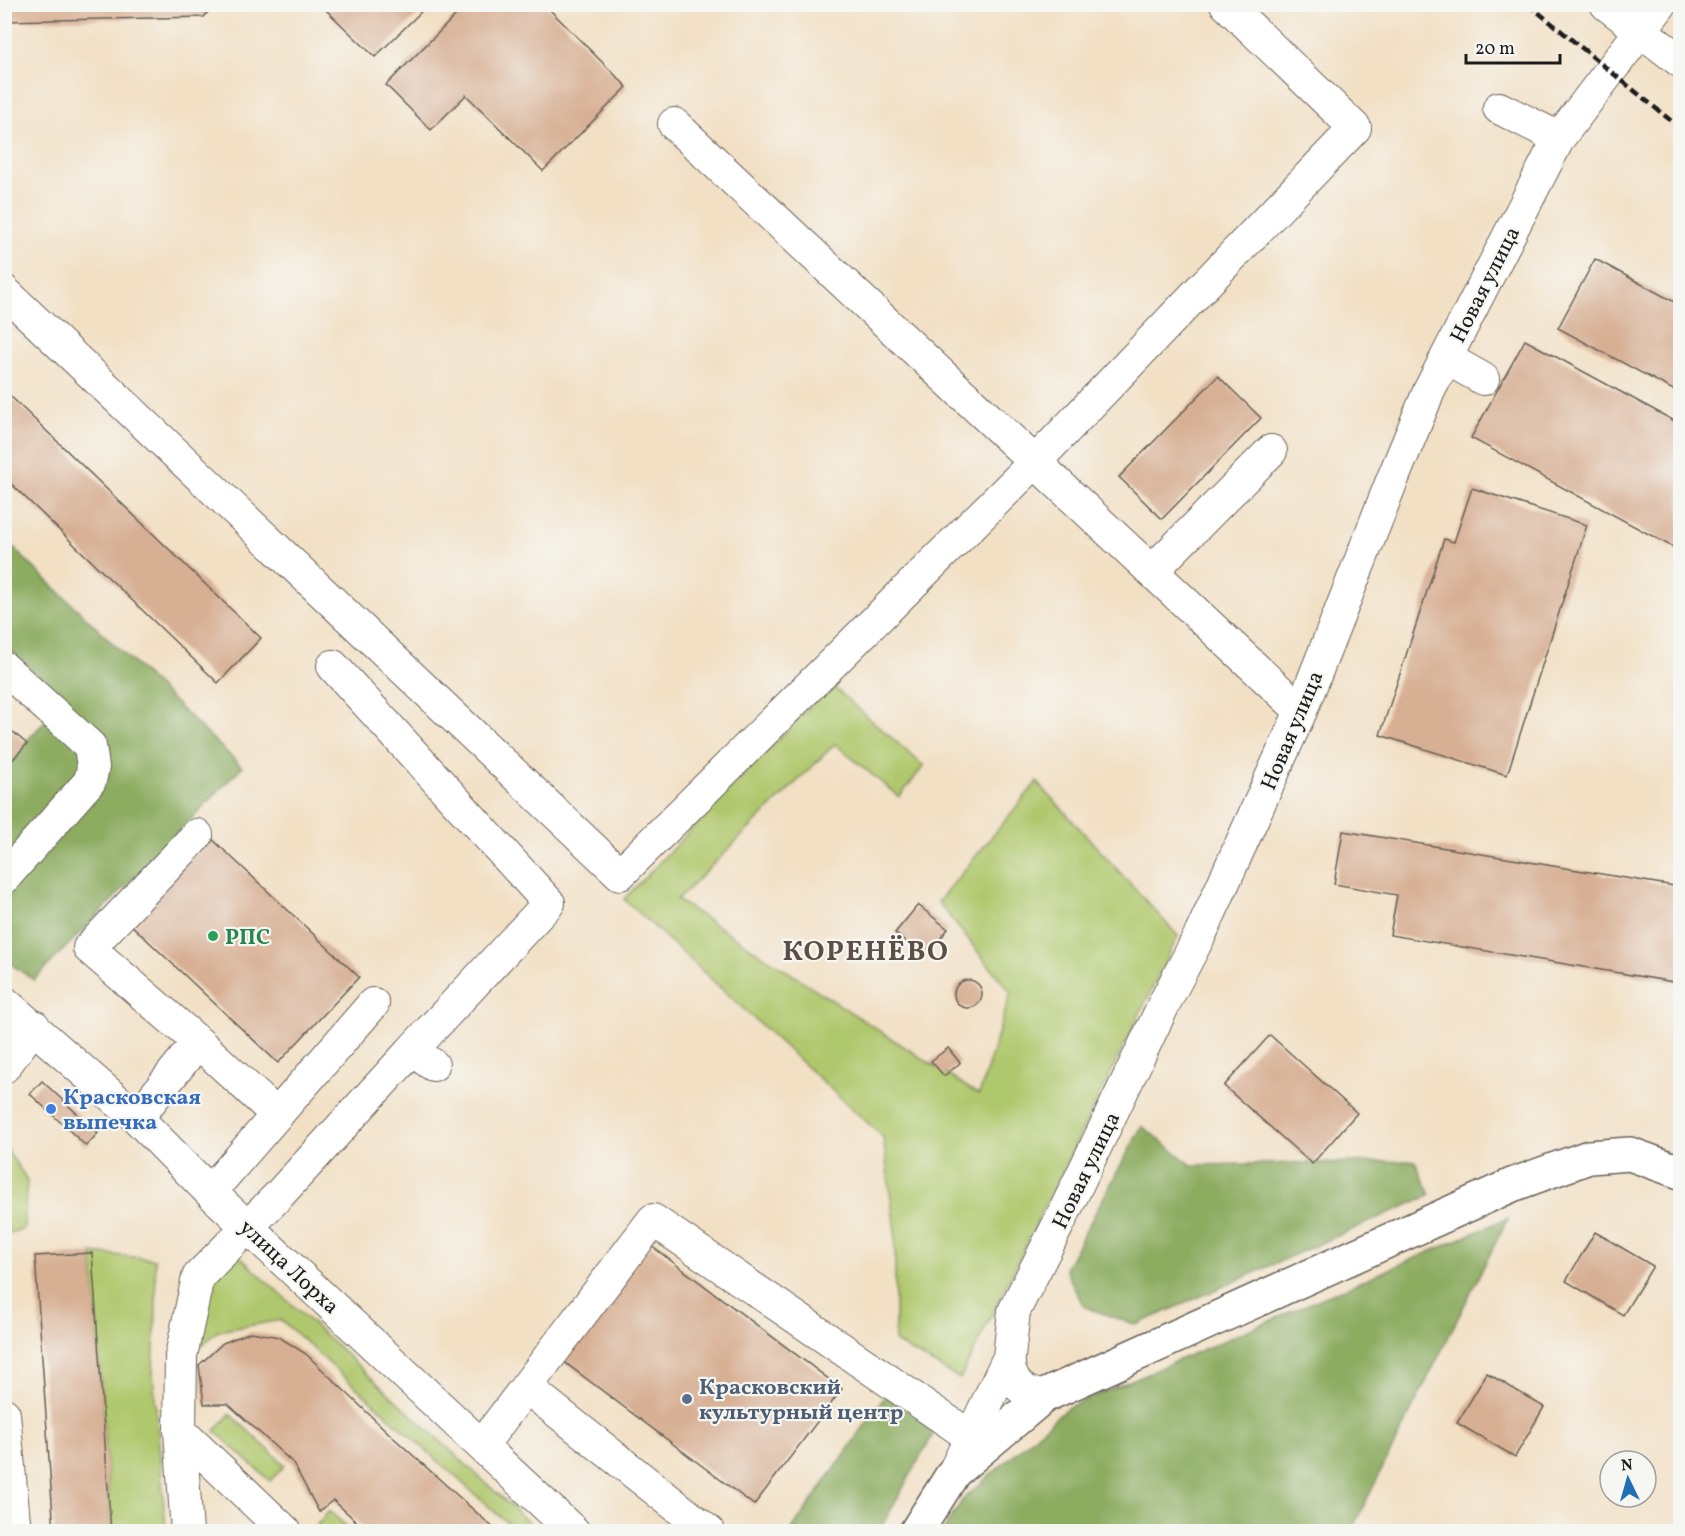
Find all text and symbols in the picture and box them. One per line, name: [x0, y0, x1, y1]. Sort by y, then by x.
scale bar: [1466, 27, 1560, 65]
text: 20 m: [1475, 37, 1515, 62]
street label: Новая улица: [1444, 222, 1529, 349]
street label: Новая улица: [1254, 667, 1332, 795]
place label: РПС: [225, 923, 270, 954]
marker: РПС: [206, 929, 220, 943]
district label: КОРЕНЁВО: [783, 933, 949, 972]
place label: Красковская выпечка: [63, 1083, 201, 1139]
marker: Красковская выпечка: [44, 1102, 58, 1116]
street label: Новая улица: [1046, 1107, 1129, 1235]
street label: улица Лорха: [231, 1213, 345, 1322]
place label: Красковский культурный центр: [699, 1373, 904, 1429]
marker: Красковский культурный центр: [680, 1392, 694, 1406]
north arrow: [1598, 1449, 1658, 1509]
text: N: [1620, 1455, 1634, 1478]

